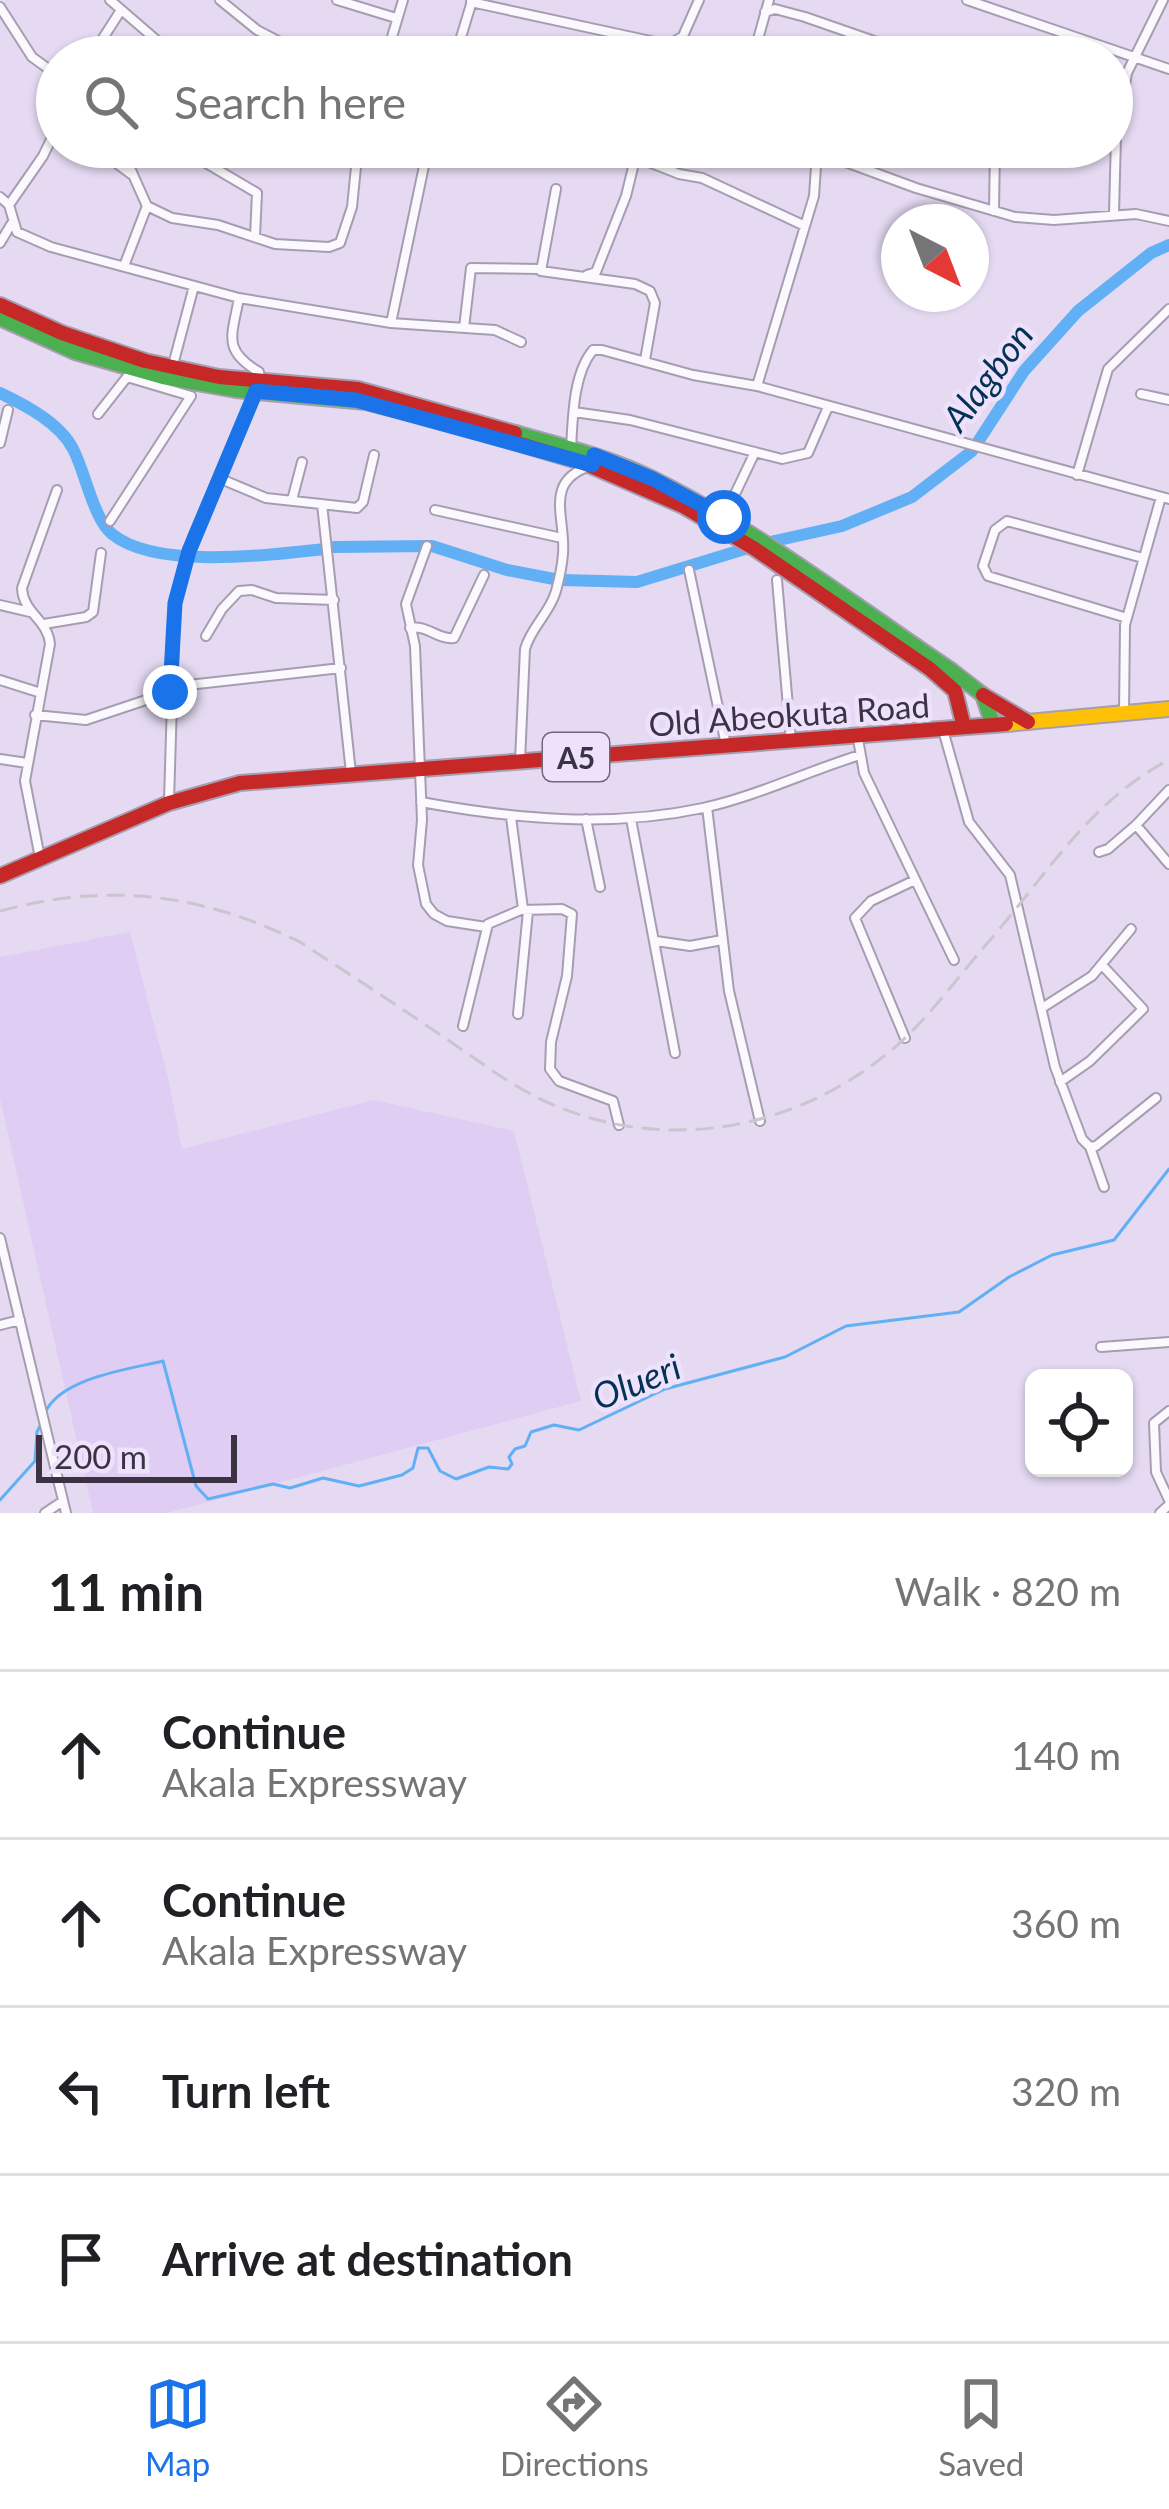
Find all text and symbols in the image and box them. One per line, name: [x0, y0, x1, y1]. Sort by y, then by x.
search box: [36, 36, 1133, 168]
icon: search: [78, 69, 144, 135]
text: Search here: [174, 75, 406, 129]
north arrow: [881, 204, 989, 312]
water label: Alagbon: [931, 313, 1042, 440]
route start: [697, 490, 751, 544]
route end: [143, 665, 197, 719]
street label: Old Abeokuta Road: [647, 684, 931, 744]
road number: A5: [543, 733, 609, 781]
water label: Olueri: [585, 1343, 687, 1419]
map controls: [1025, 1369, 1133, 1477]
button: locate: [1025, 1369, 1133, 1477]
scale bar: [36, 1429, 237, 1482]
text: 200 m: [54, 1436, 147, 1476]
text: 11 min: [48, 1561, 204, 1622]
text: Walk · 820 m: [894, 1568, 1121, 1614]
text: Continue: [162, 1705, 346, 1759]
icon: ahead: [48, 1722, 114, 1788]
text: 140 m: [1011, 1732, 1121, 1778]
text: Akala Expressway: [162, 1759, 467, 1805]
text: Continue: [162, 1873, 346, 1927]
icon: ahead: [48, 1890, 114, 1956]
text: 360 m: [1011, 1900, 1121, 1946]
text: Akala Expressway: [162, 1927, 467, 1973]
icon: left: [48, 2058, 114, 2124]
text: Turn left: [162, 2064, 330, 2118]
text: 320 m: [1011, 2068, 1121, 2114]
icon: arrive: [48, 2226, 114, 2292]
text: Arrive at destination: [162, 2232, 573, 2286]
tab: Map: [145, 2371, 211, 2483]
tab: Directions: [500, 2371, 649, 2483]
tab: Saved: [938, 2371, 1024, 2483]

